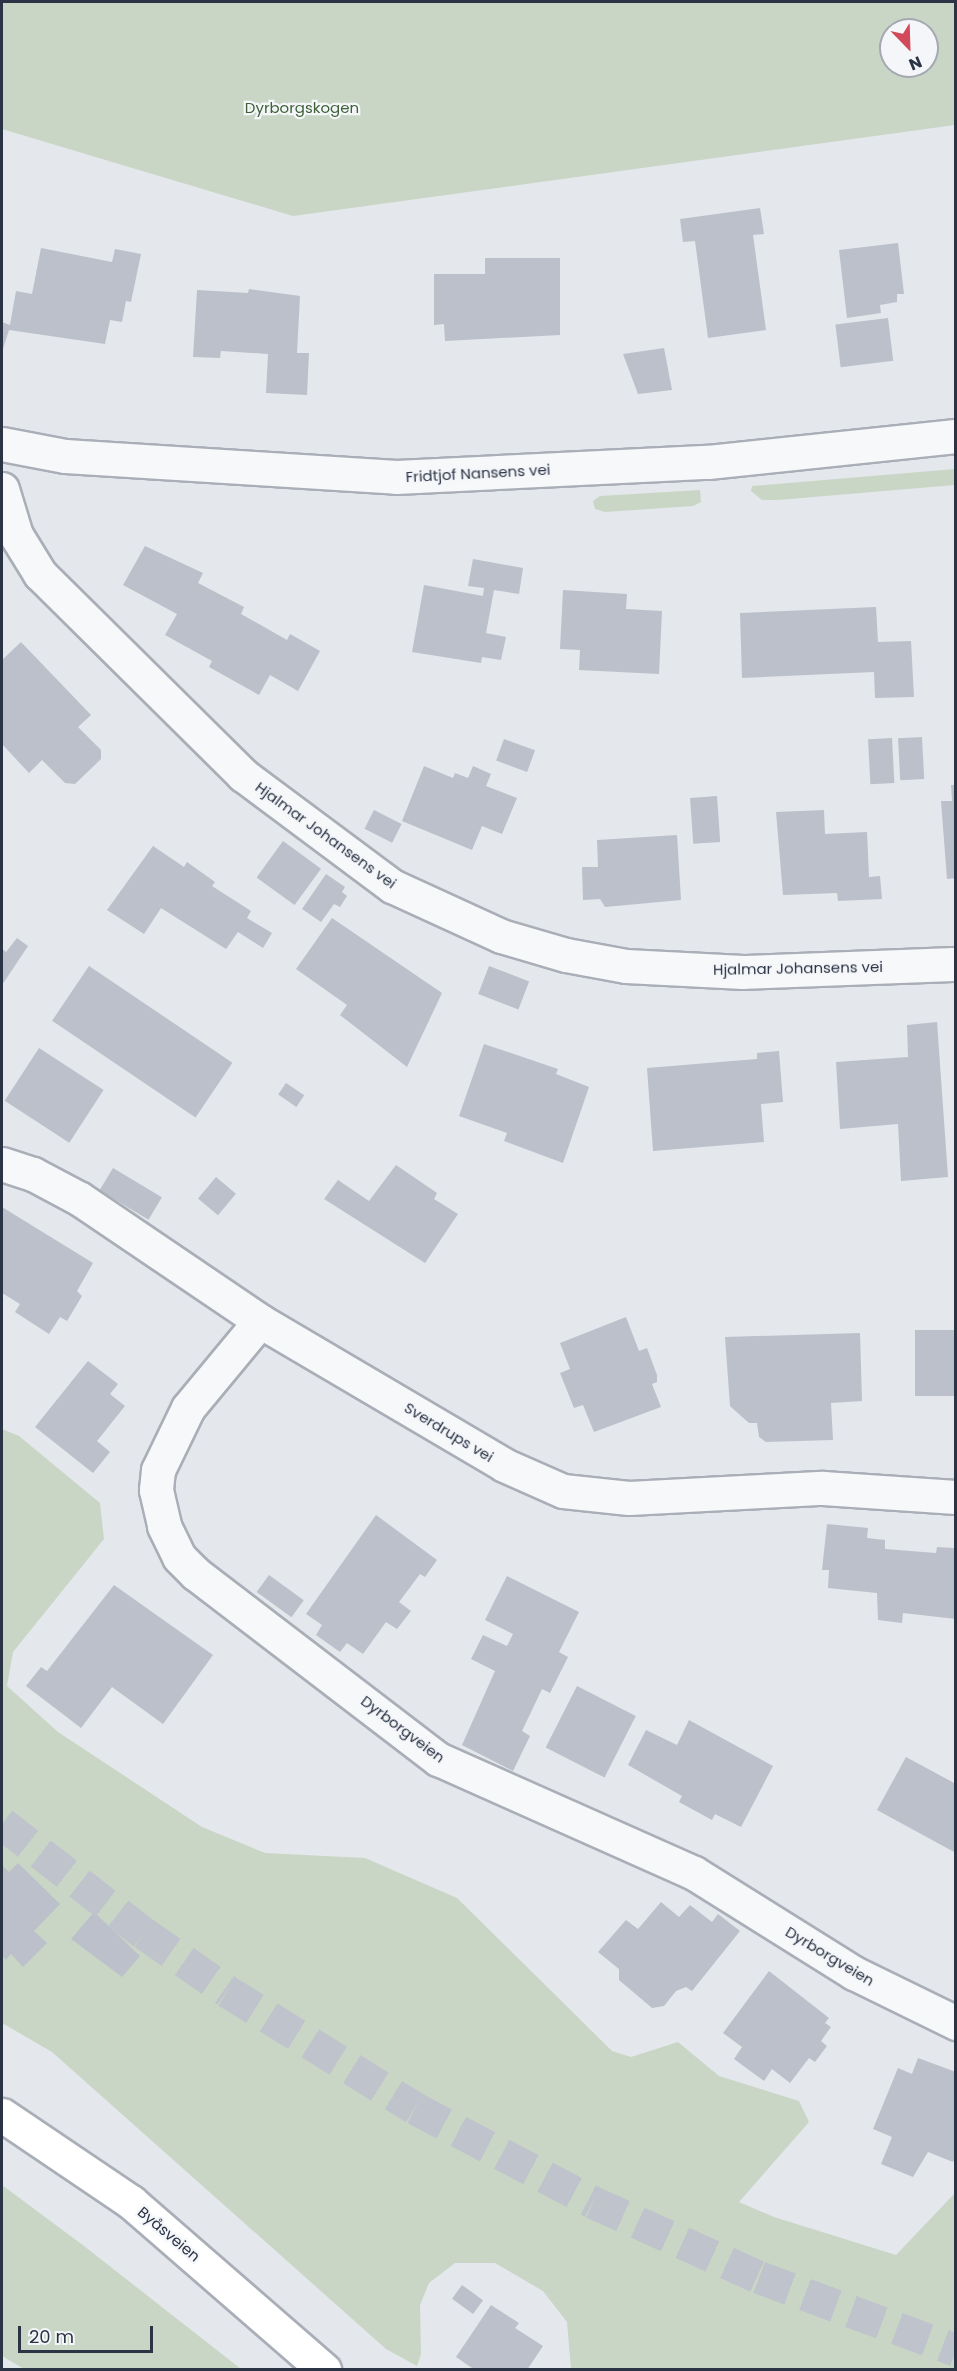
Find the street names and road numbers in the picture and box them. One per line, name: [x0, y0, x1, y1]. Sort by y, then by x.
street label: Fridtjof Nansens vei: [405, 460, 551, 486]
street label: Hjalmar Johansens vei: [252, 778, 400, 892]
street label: Hjalmar Johansens vei: [713, 958, 883, 978]
street label: Sverdrups vei: [401, 1398, 497, 1466]
street label: Dyrborgveien: [357, 1692, 449, 1766]
street label: Dyrborgveien: [782, 1922, 878, 1990]
street label: Byåsveien: [134, 2203, 204, 2265]

